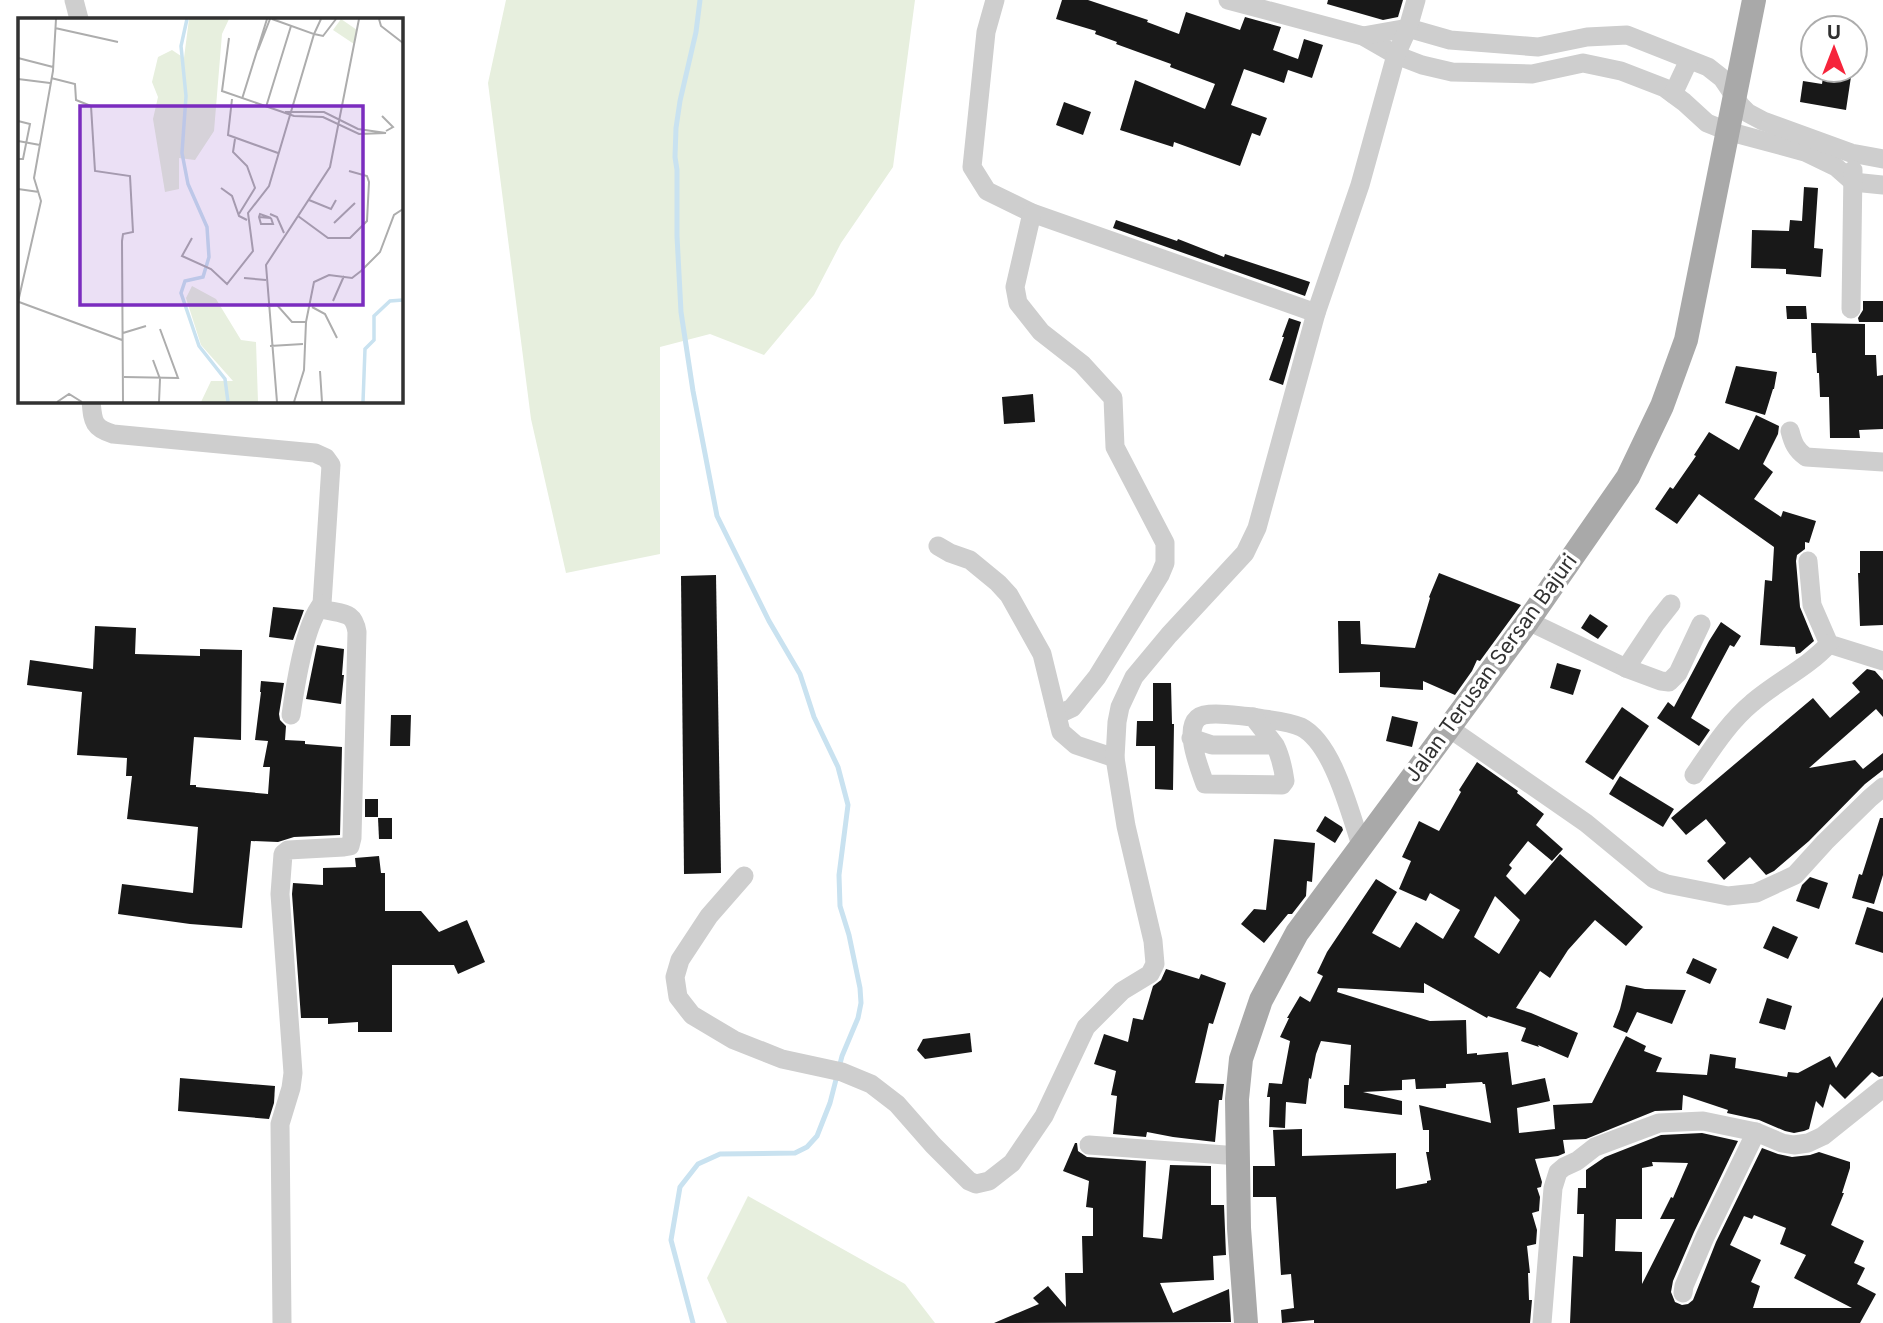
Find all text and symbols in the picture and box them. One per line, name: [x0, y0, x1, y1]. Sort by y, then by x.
north arrow: [1799, 14, 1869, 84]
inset map: [18, 18, 402, 402]
text: U: [1827, 21, 1841, 44]
street label: Jalan Terusan Sersan Bajuri: [1399, 549, 1582, 787]

